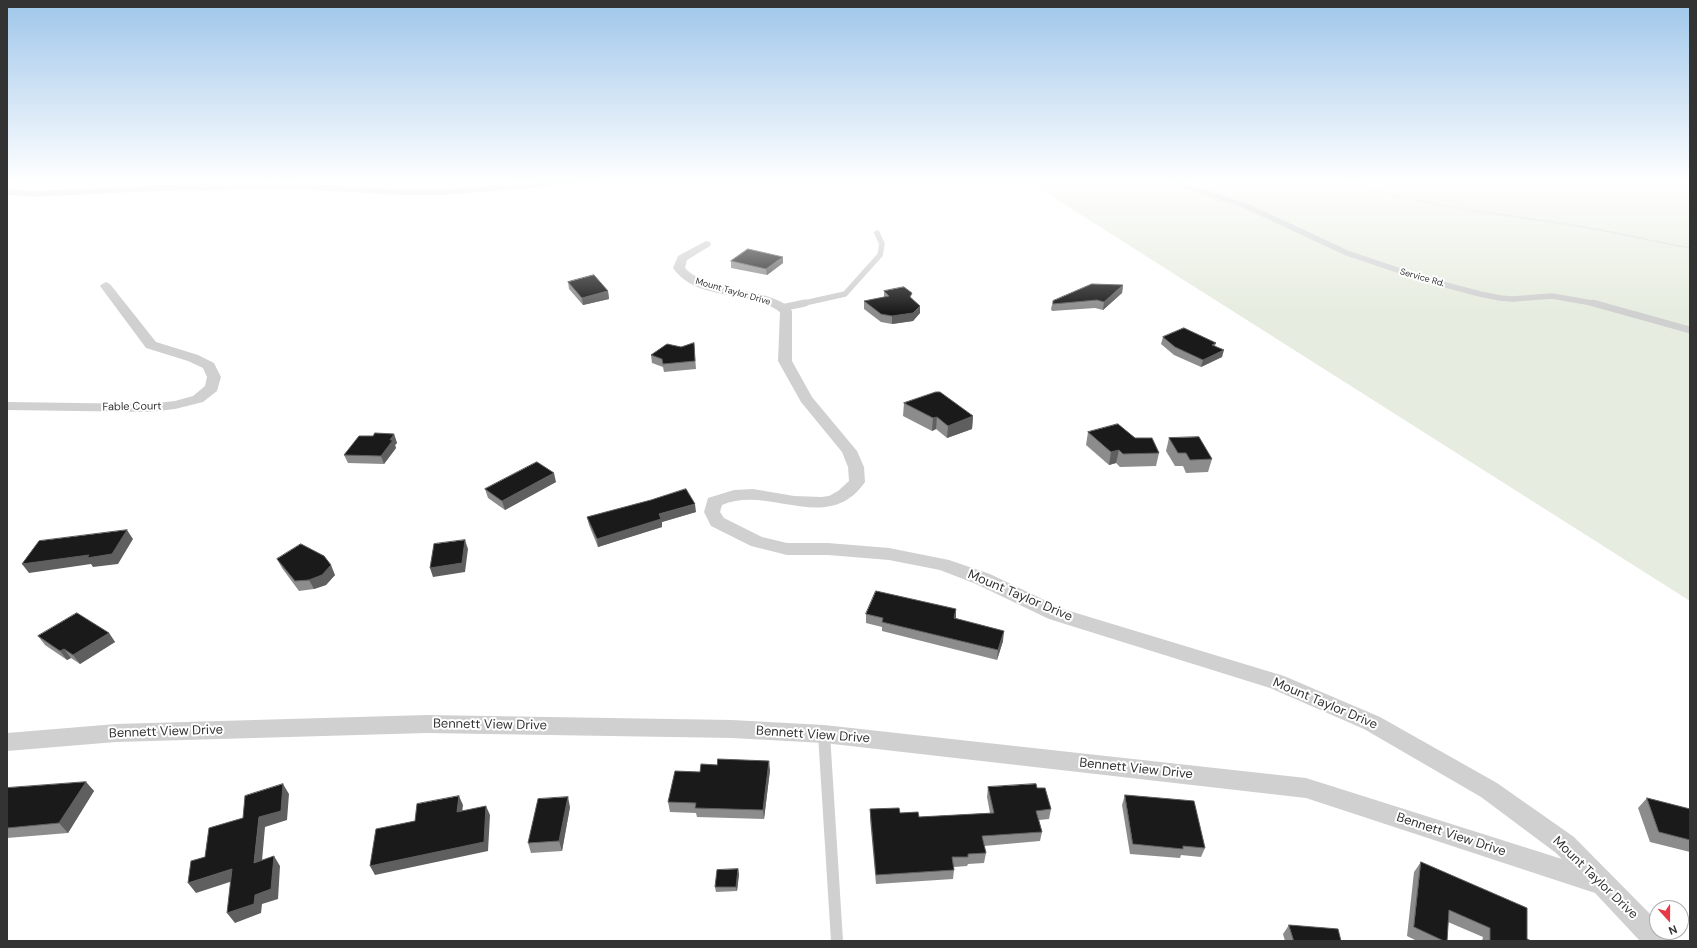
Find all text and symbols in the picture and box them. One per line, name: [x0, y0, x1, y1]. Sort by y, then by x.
street label: Service Rd.: [1399, 267, 1445, 289]
street label: Mount Taylor Drive: [694, 276, 772, 308]
street label: Fable Court: [102, 400, 162, 414]
street label: Mount Taylor Drive: [965, 567, 1075, 625]
street label: Mount Taylor Drive: [1270, 675, 1380, 733]
street label: Bennett View Drive: [433, 716, 547, 734]
street label: Bennett View Drive: [109, 722, 223, 742]
street label: Bennett View Drive: [756, 723, 870, 747]
street label: Bennett View Drive: [1078, 755, 1194, 783]
street label: Bennett View Drive: [1394, 810, 1508, 860]
street label: Mount Taylor Drive: [1549, 833, 1641, 923]
north arrow: [1649, 900, 1689, 940]
text: N: [1667, 922, 1679, 938]

